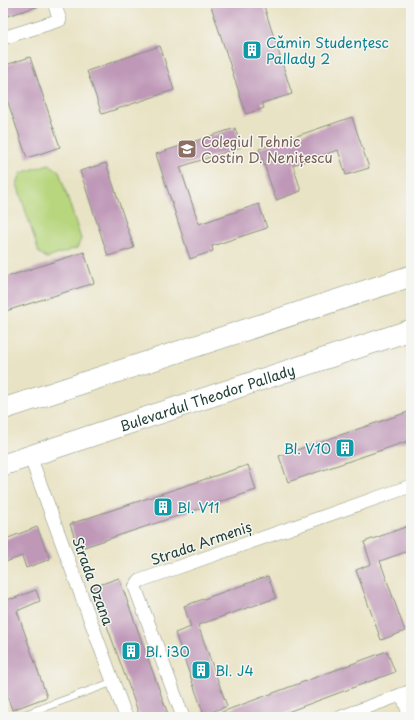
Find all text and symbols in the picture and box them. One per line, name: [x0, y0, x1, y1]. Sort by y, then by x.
place label: Cămin Studențesc Pallady 2: [266, 32, 389, 69]
building icon: Cămin Studențesc Pallady 2: [241, 39, 263, 61]
place label: Colegiul Tehnic Costin D. Nenițescu: [201, 131, 333, 168]
school or university icon: Colegiul Tehnic Costin D. Nenițescu: [176, 138, 198, 160]
street label: Bulevardul Theodor Pallady: [117, 359, 298, 436]
building icon: Bl. V10: [334, 437, 356, 459]
place label: Bl. V10: [284, 438, 331, 459]
building icon: Bl. V11: [152, 496, 174, 518]
place label: Bl. V11: [177, 497, 220, 518]
street label: Strada Armeniș: [148, 516, 254, 570]
street label: Strada Ozana: [67, 534, 119, 629]
building icon: Bl. i30: [120, 640, 142, 662]
place label: Bl. i30: [145, 641, 190, 662]
building icon: Bl. J4: [190, 659, 212, 681]
place label: Bl. J4: [215, 660, 254, 681]

